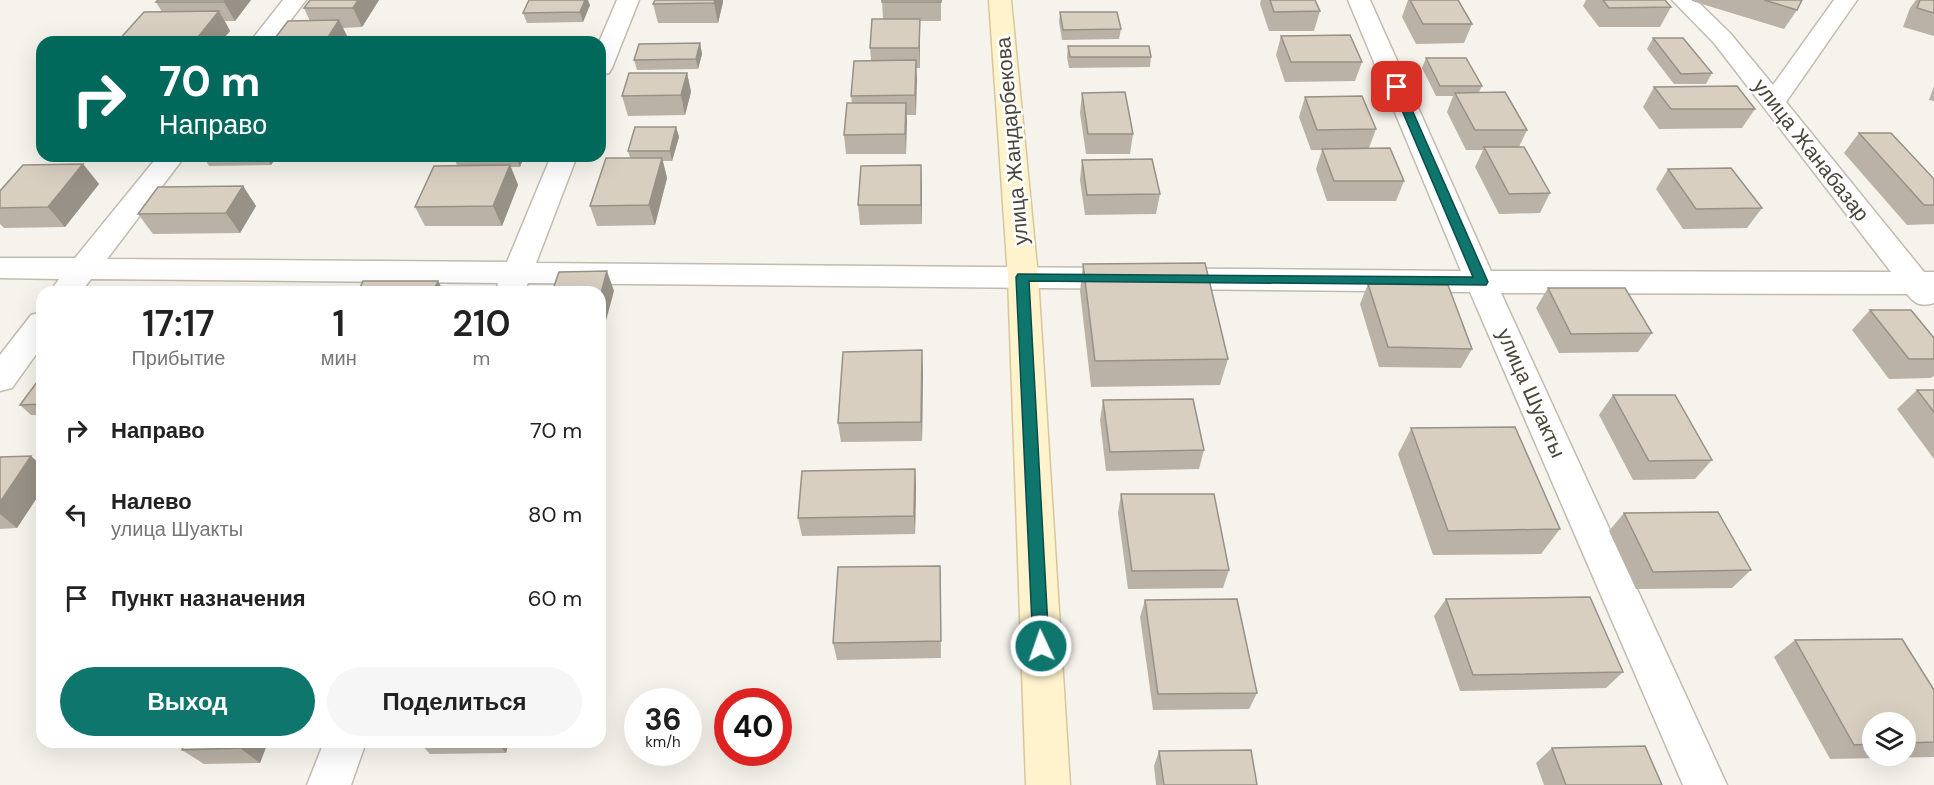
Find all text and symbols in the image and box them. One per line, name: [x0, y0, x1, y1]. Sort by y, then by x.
street label: улица Жандарбекова: [989, 35, 1035, 246]
text: 70 m: [159, 54, 260, 109]
icon: right: [60, 60, 138, 138]
pin: [1371, 61, 1422, 112]
icon: arrive: [1380, 70, 1413, 103]
street label: улица Жанабазар: [1746, 73, 1876, 227]
text: Направо: [159, 107, 267, 142]
text: 17:17: [142, 300, 215, 347]
text: 1: [333, 300, 345, 347]
text: 210: [452, 300, 511, 347]
street label: улица Шуакты: [1490, 324, 1572, 462]
text: Прибытие: [131, 345, 225, 371]
text: мин: [321, 345, 357, 371]
text: m: [472, 345, 490, 371]
icon: right: [60, 414, 93, 447]
text: Направо: [111, 416, 205, 445]
text: 70 m: [530, 416, 582, 445]
text: Налево: [111, 487, 192, 516]
icon: left: [60, 498, 93, 531]
text: 80 m: [528, 500, 582, 529]
text: улица Шуакты: [111, 516, 243, 542]
icon: arrive: [60, 582, 93, 615]
text: Пункт назначения: [111, 584, 306, 613]
text: 60 m: [528, 584, 582, 613]
position arrow: [1009, 614, 1073, 678]
button: Выход: [60, 667, 315, 736]
button: Поделиться: [327, 667, 582, 736]
speed limit sign: 40: [714, 688, 792, 766]
text: 36: [644, 700, 682, 739]
map controls: [1862, 712, 1916, 766]
button: layers: [1862, 712, 1916, 766]
text: km/h: [645, 732, 681, 752]

